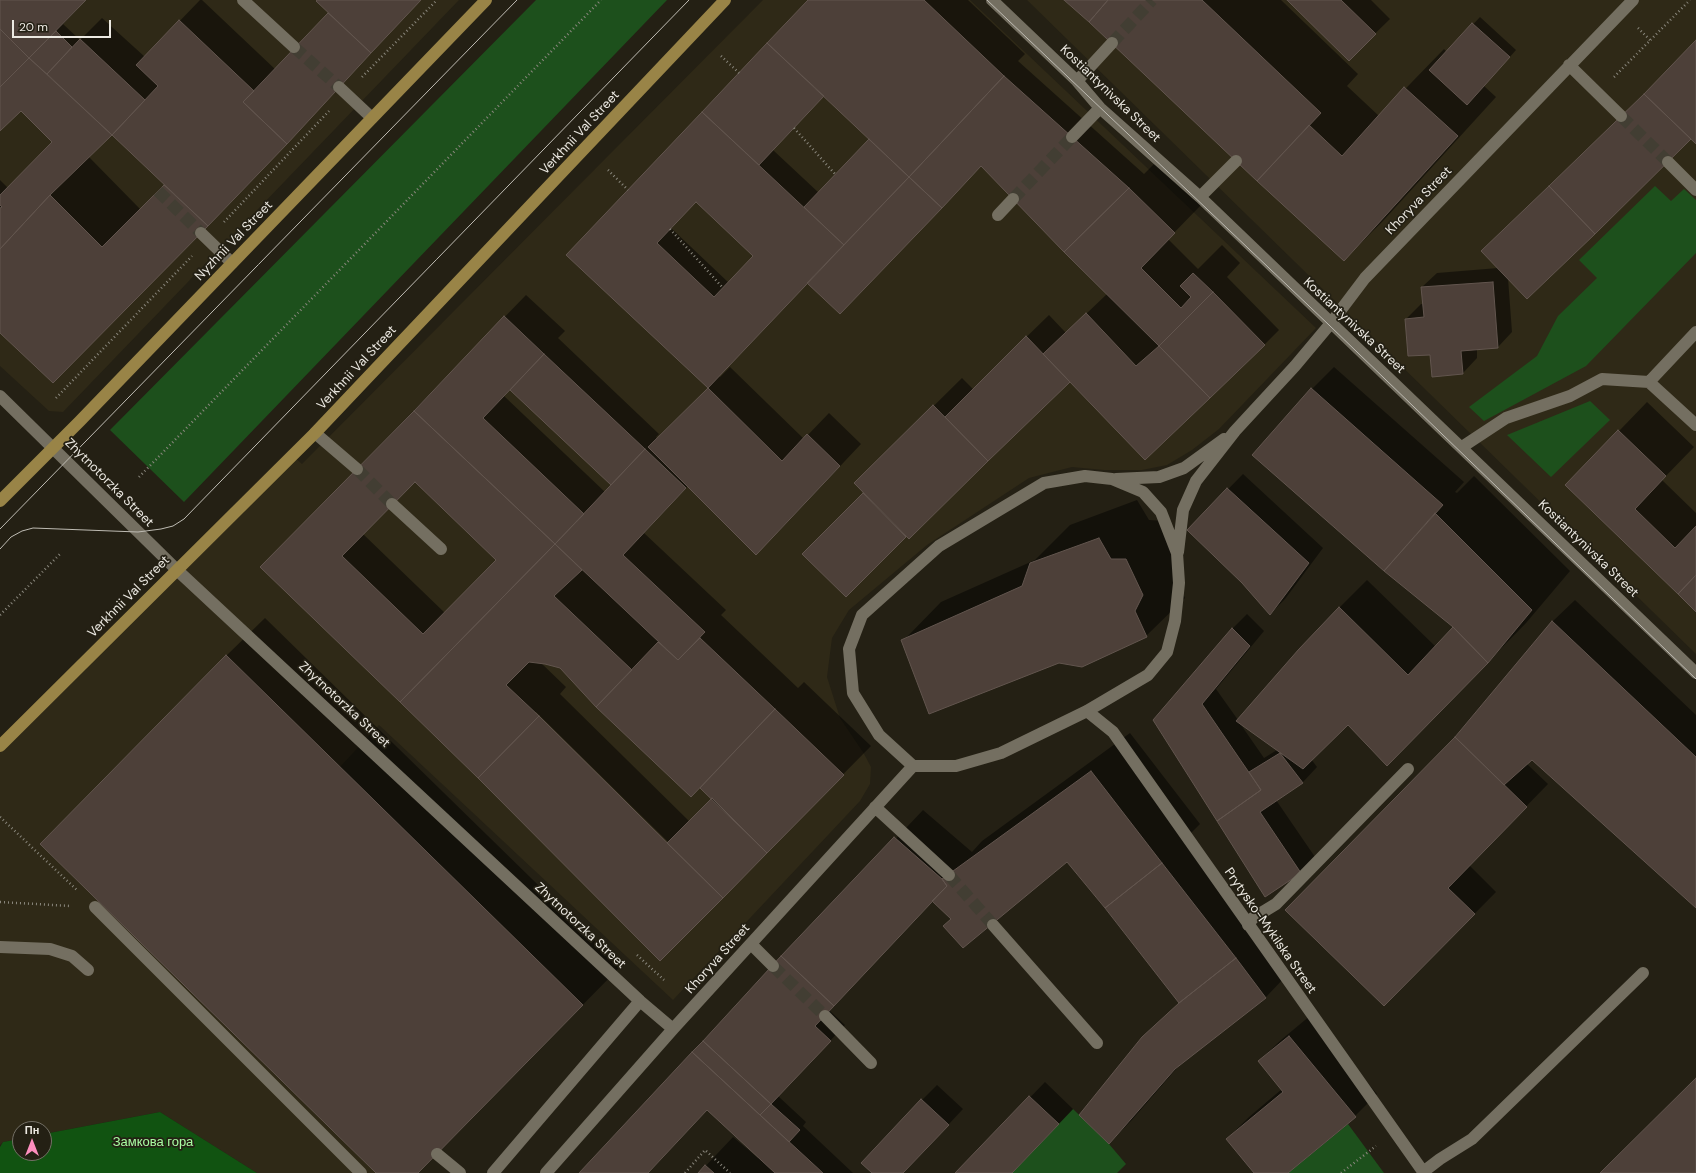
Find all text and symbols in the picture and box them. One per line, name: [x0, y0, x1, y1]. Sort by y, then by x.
scale bar: [14, 12, 113, 38]
text: 20 m: [19, 19, 48, 35]
street label: Kostiantynivska Street: [1057, 42, 1163, 146]
street label: Verkhnii Val Street: [537, 88, 623, 178]
street label: Khoryva Street: [1383, 164, 1455, 238]
street label: Nyzhnii Val Street: [192, 198, 276, 284]
street label: Kostiantynivska Street: [1300, 275, 1408, 377]
street label: Verkhnii Val Street: [314, 323, 400, 413]
street label: Zhytnotorzka Street: [61, 435, 157, 531]
street label: Kostiantynivska Street: [1535, 497, 1641, 601]
street label: Verkhnii Val Street: [85, 553, 173, 641]
street label: Zhytnotorzka Street: [295, 659, 393, 751]
street label: Prytysko-Mykilska Street: [1221, 865, 1319, 997]
street label: Zhytnotorzka Street: [531, 880, 629, 972]
street label: Khoryva Street: [683, 921, 753, 997]
north arrow: [12, 1121, 52, 1161]
text: Пн: [25, 1123, 39, 1137]
park label: Замкова гора: [113, 1135, 193, 1151]

